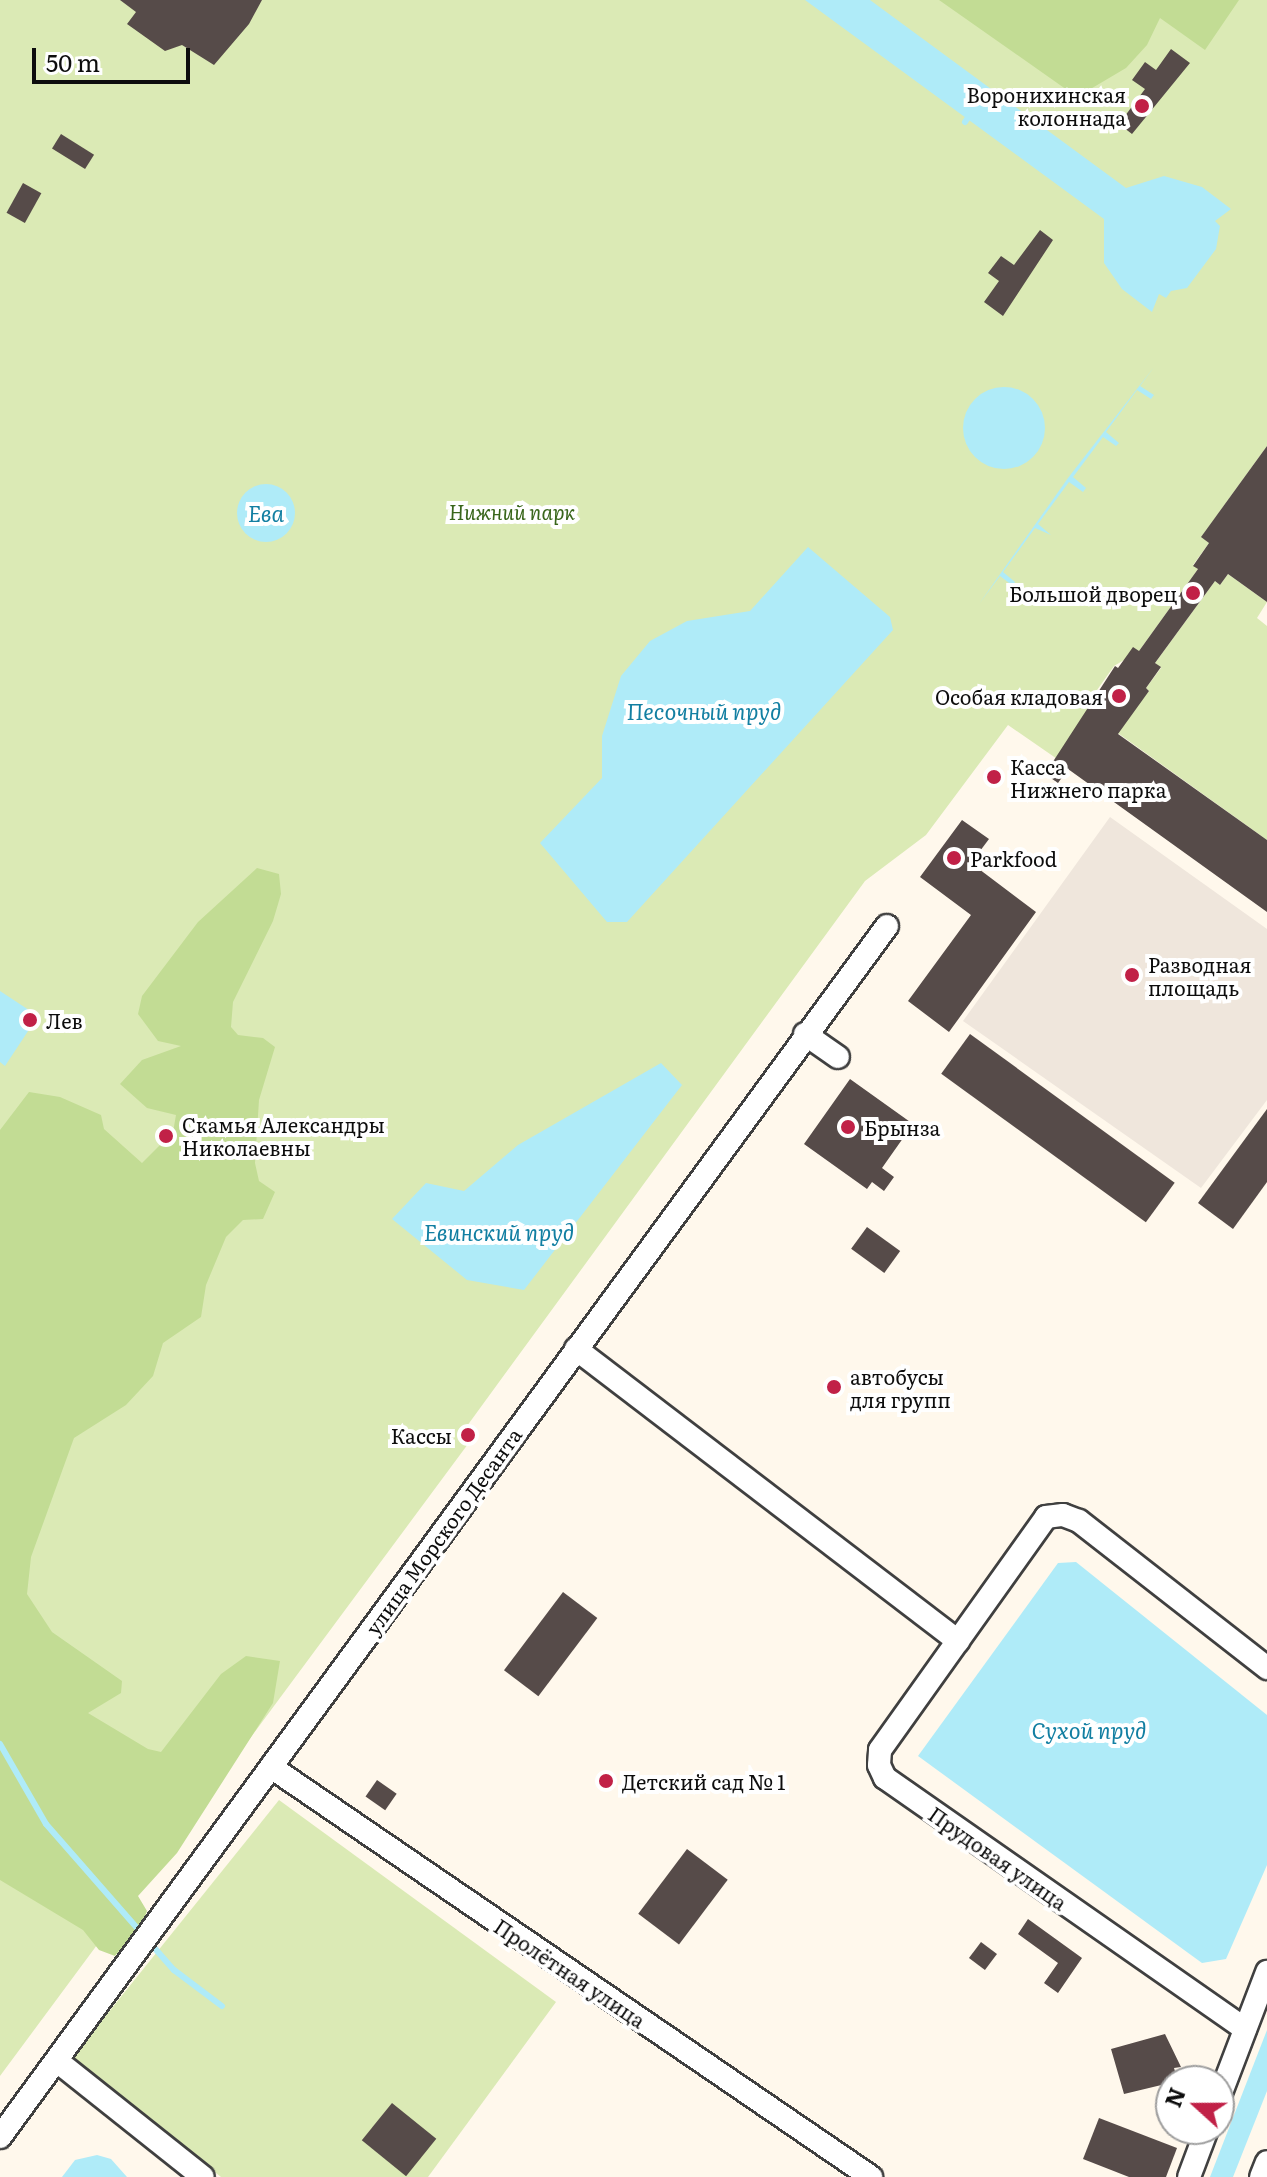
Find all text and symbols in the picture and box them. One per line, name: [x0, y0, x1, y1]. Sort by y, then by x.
scale bar: [36, 32, 194, 82]
text: 50 m: [46, 44, 100, 79]
place label: Воронихинская колоннада: [967, 82, 1126, 129]
marker: Воронихинская колоннада: [1133, 97, 1151, 115]
park label: Нижний парк: [449, 499, 575, 523]
water label: Ева: [248, 500, 284, 526]
place label: Большой дворец: [1009, 581, 1177, 605]
marker: Большой дворец: [1184, 584, 1202, 602]
place label: Особая кладовая: [935, 684, 1103, 708]
marker: Особая кладовая: [1110, 687, 1128, 705]
water label: Песочный пруд: [627, 698, 781, 724]
place label: Касса Нижнего парка: [1010, 754, 1166, 801]
marker: Касса Нижнего парка: [985, 768, 1003, 786]
place label: Parkfood: [970, 846, 1057, 870]
marker: Parkfood: [945, 849, 963, 867]
place label: Разводная площадь: [1148, 952, 1252, 999]
marker: Разводная площадь: [1123, 966, 1141, 984]
place label: Лев: [46, 1008, 83, 1032]
marker: Лев: [21, 1011, 39, 1029]
place label: Скамья Александры Николаевны: [182, 1112, 385, 1159]
place label: Брынза: [864, 1115, 940, 1139]
marker: Брынза: [839, 1118, 857, 1136]
marker: Скамья Александры Николаевны: [157, 1127, 175, 1145]
water label: Евинский пруд: [424, 1219, 574, 1245]
place label: автобусы для групп: [850, 1364, 951, 1411]
marker: автобусы для групп: [825, 1378, 843, 1396]
street label: улица Морского Десанта: [360, 1423, 526, 1639]
place label: Кассы: [391, 1423, 452, 1447]
marker: Кассы: [459, 1426, 477, 1444]
water label: Сухой пруд: [1032, 1717, 1146, 1743]
place label: Детский сад № 1: [622, 1769, 785, 1793]
marker: Детский сад № 1: [597, 1772, 615, 1790]
street label: Прудовая улица: [924, 1801, 1072, 1915]
street label: Пролётная улица: [490, 1914, 650, 2032]
north arrow: [1155, 2065, 1235, 2145]
text: N: [1155, 2082, 1193, 2111]

